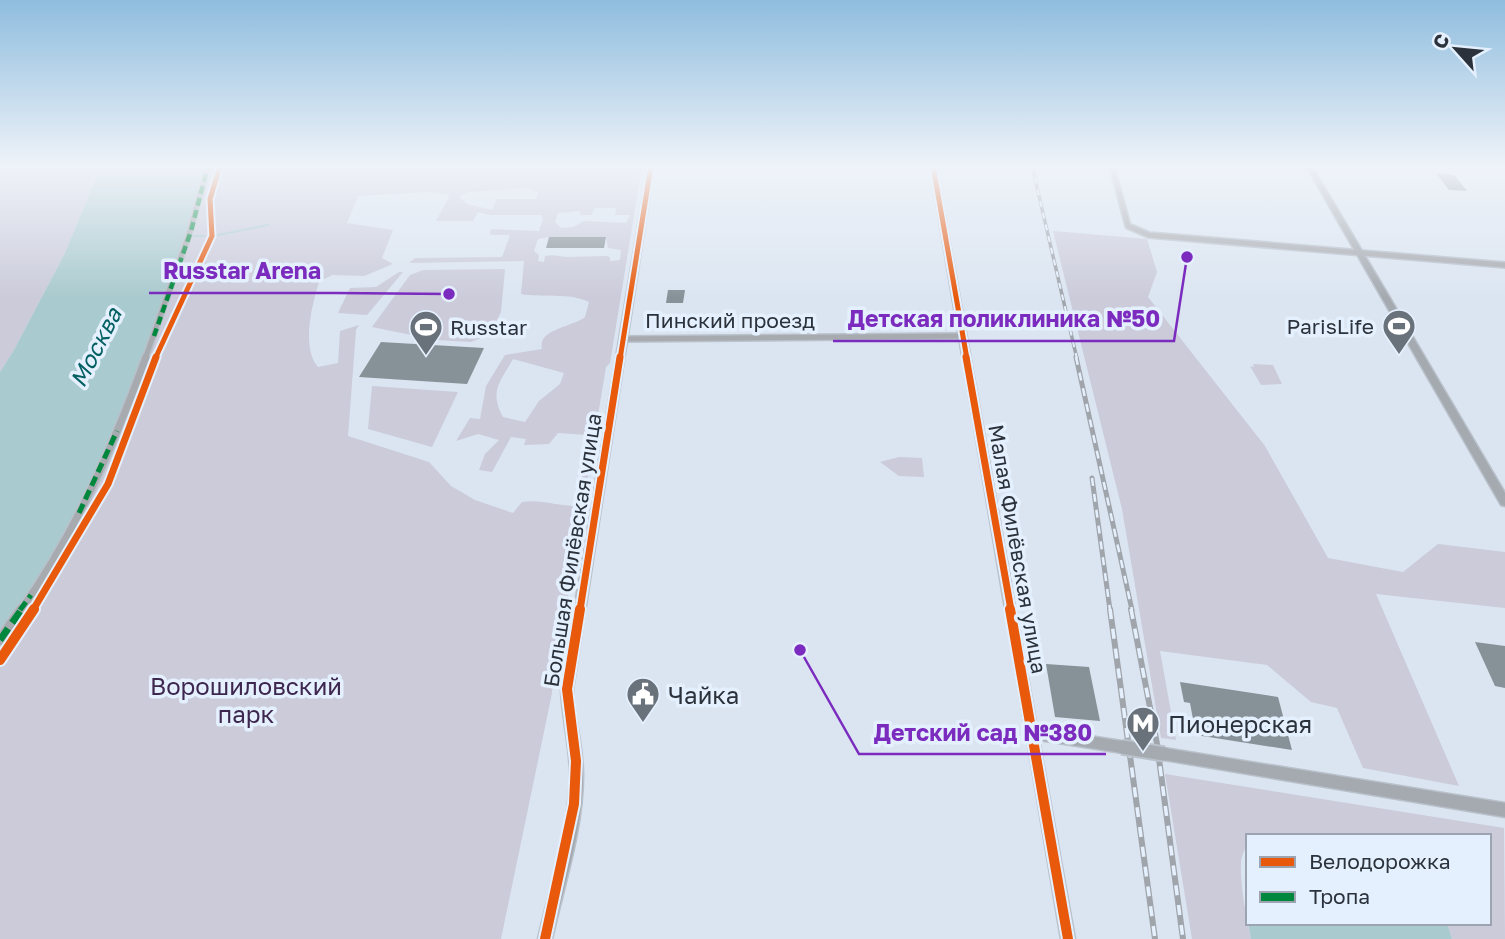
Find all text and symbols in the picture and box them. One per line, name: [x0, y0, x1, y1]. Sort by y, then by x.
north arrow: [1421, 14, 1491, 84]
text: С: [1427, 30, 1454, 52]
callout: Russtar Arena: [149, 249, 335, 293]
text: Russtar Arena: [163, 256, 321, 284]
callout: Детская поликлиника №50: [833, 297, 1174, 341]
water label: Москва: [63, 302, 127, 391]
text: Детская поликлиника №50: [848, 304, 1160, 332]
street label: Пинский проезд: [645, 307, 815, 333]
sports icon: ParisLife: [1380, 307, 1418, 356]
sports icon: Russtar: [407, 308, 445, 357]
place label: ParisLife: [1286, 313, 1374, 339]
place label: Russtar: [450, 314, 527, 340]
street label: Большая Филёвская улица: [538, 411, 606, 689]
street label: Малая Филёвская улица: [983, 422, 1053, 676]
park label: Ворошиловский парк: [150, 671, 342, 728]
public building icon: Чайка: [624, 675, 662, 724]
place label: Чайка: [668, 680, 739, 709]
metro station icon: Пионерская: [1124, 704, 1162, 753]
place label: Пионерская: [1168, 709, 1312, 738]
callout: Детский сад №380: [859, 710, 1106, 754]
text: Детский сад №380: [874, 718, 1092, 746]
legend: [1246, 834, 1491, 925]
text: Велодорожка: [1309, 848, 1451, 874]
text: Тропа: [1309, 883, 1370, 909]

